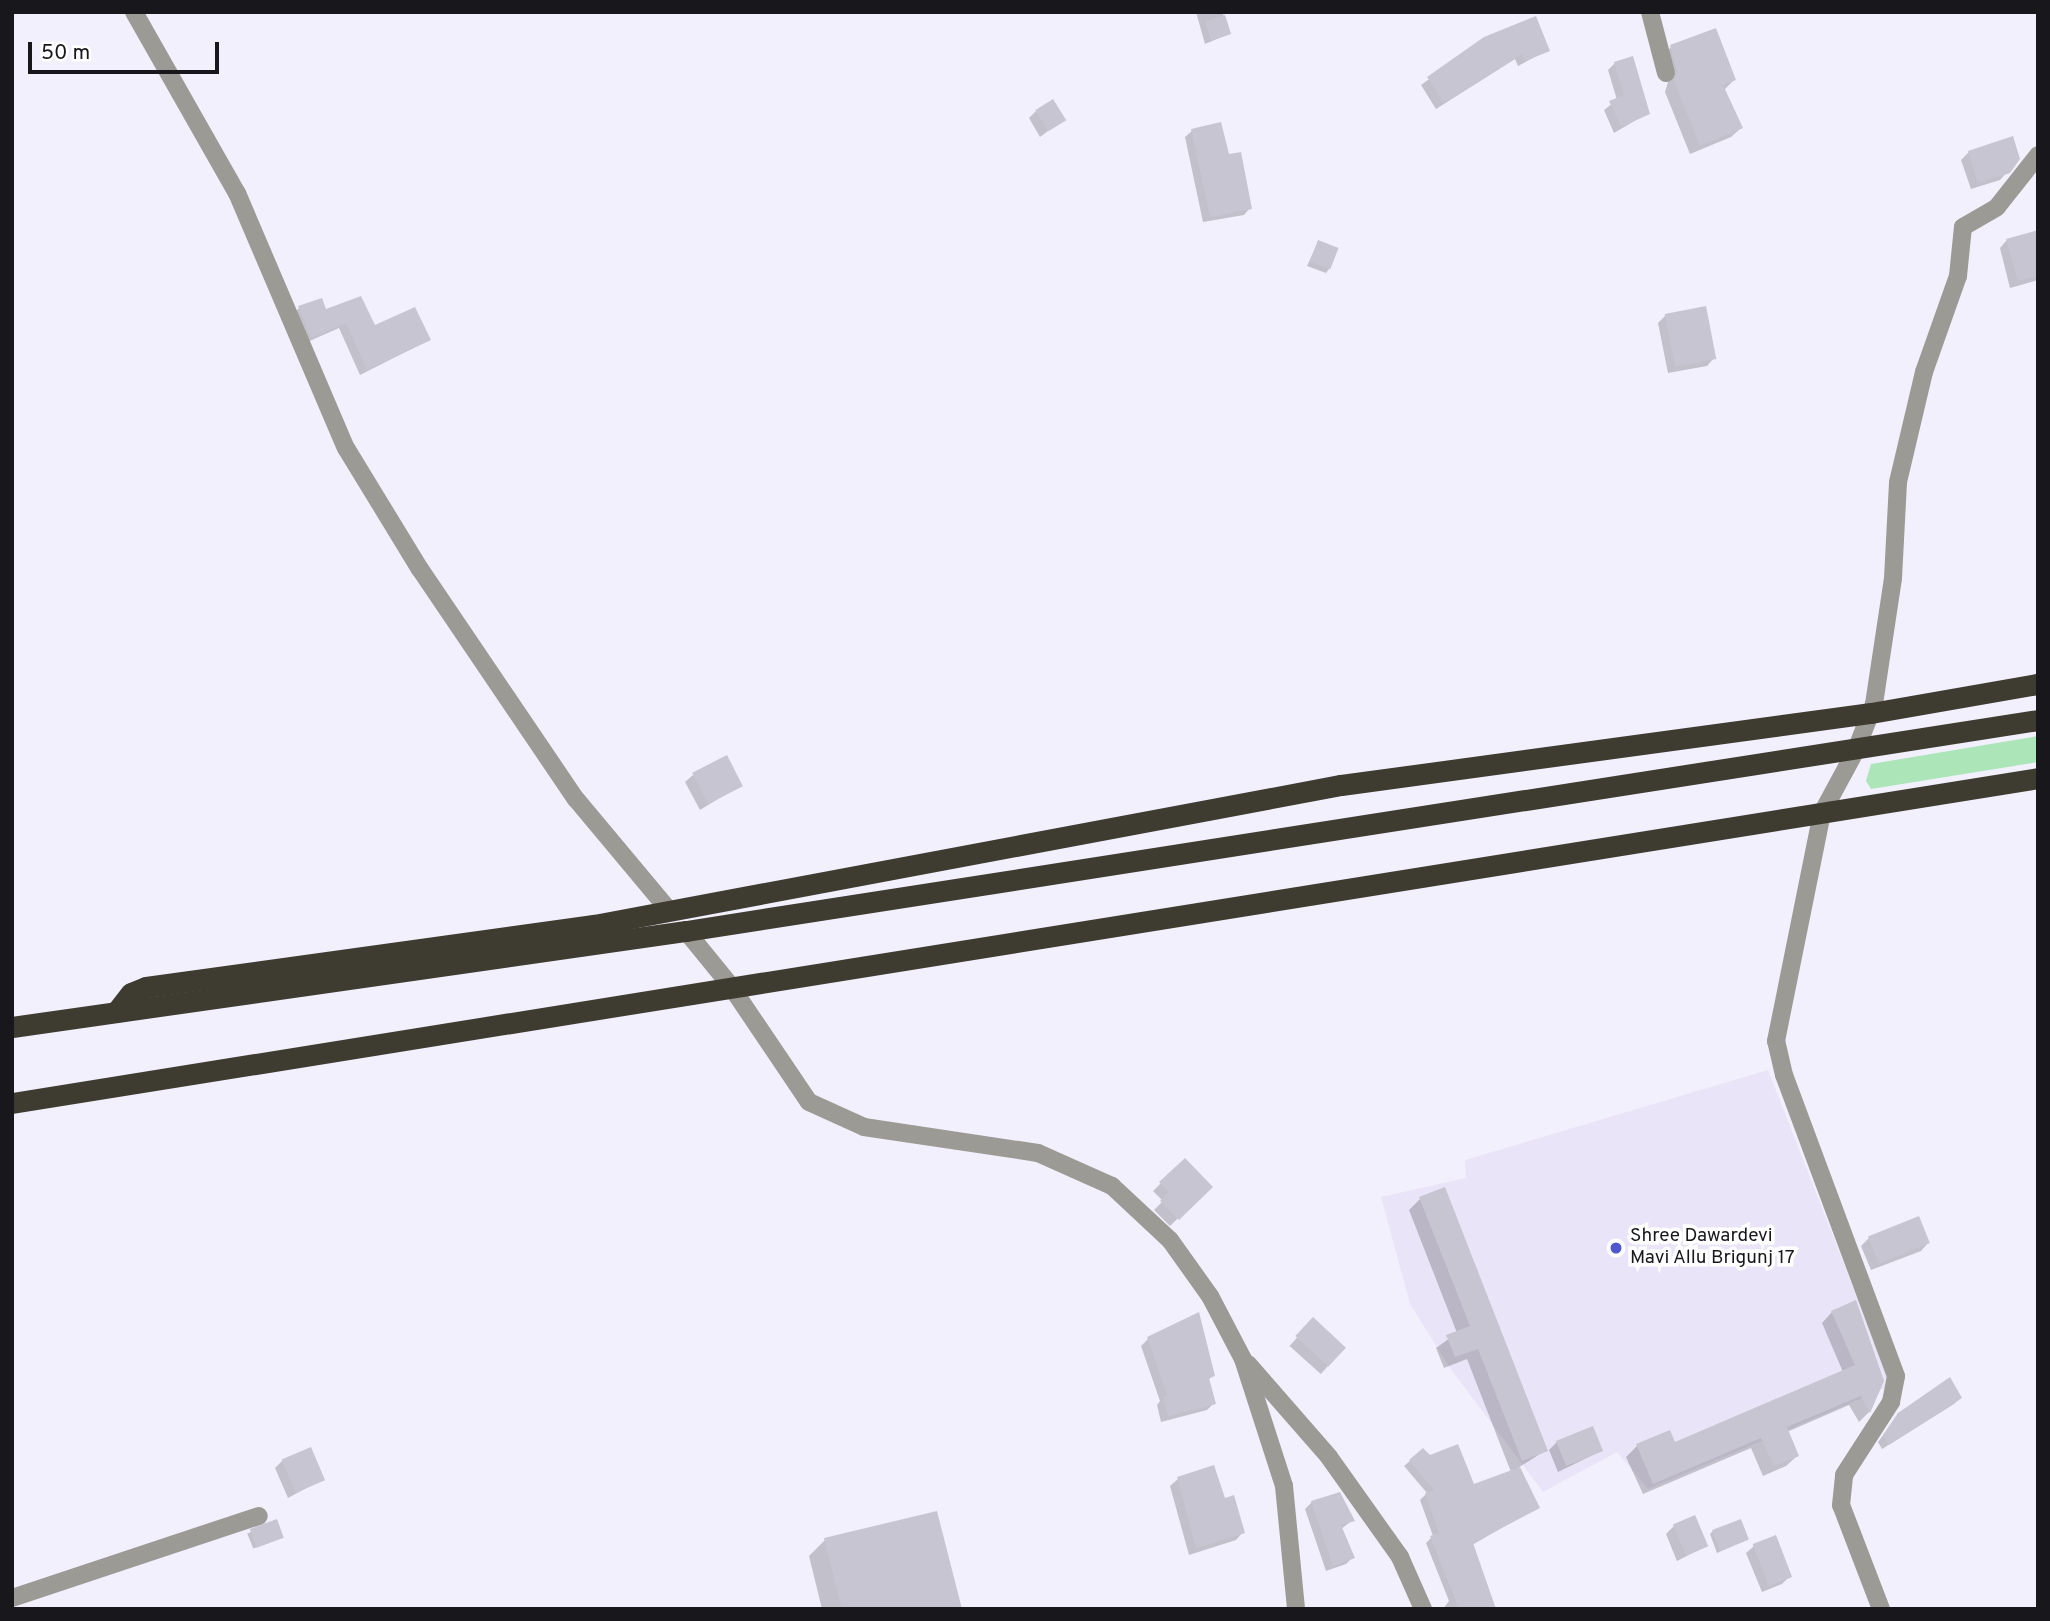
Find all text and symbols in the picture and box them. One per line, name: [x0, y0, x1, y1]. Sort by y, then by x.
scale bar: [32, 28, 222, 72]
text: 50 m: [41, 40, 90, 67]
place label: Shree Dawardevi Mavi Allu Brigunj 17: [1630, 1226, 1795, 1270]
marker: Shree Dawardevi Mavi Allu Brigunj 17: [1608, 1240, 1624, 1256]

